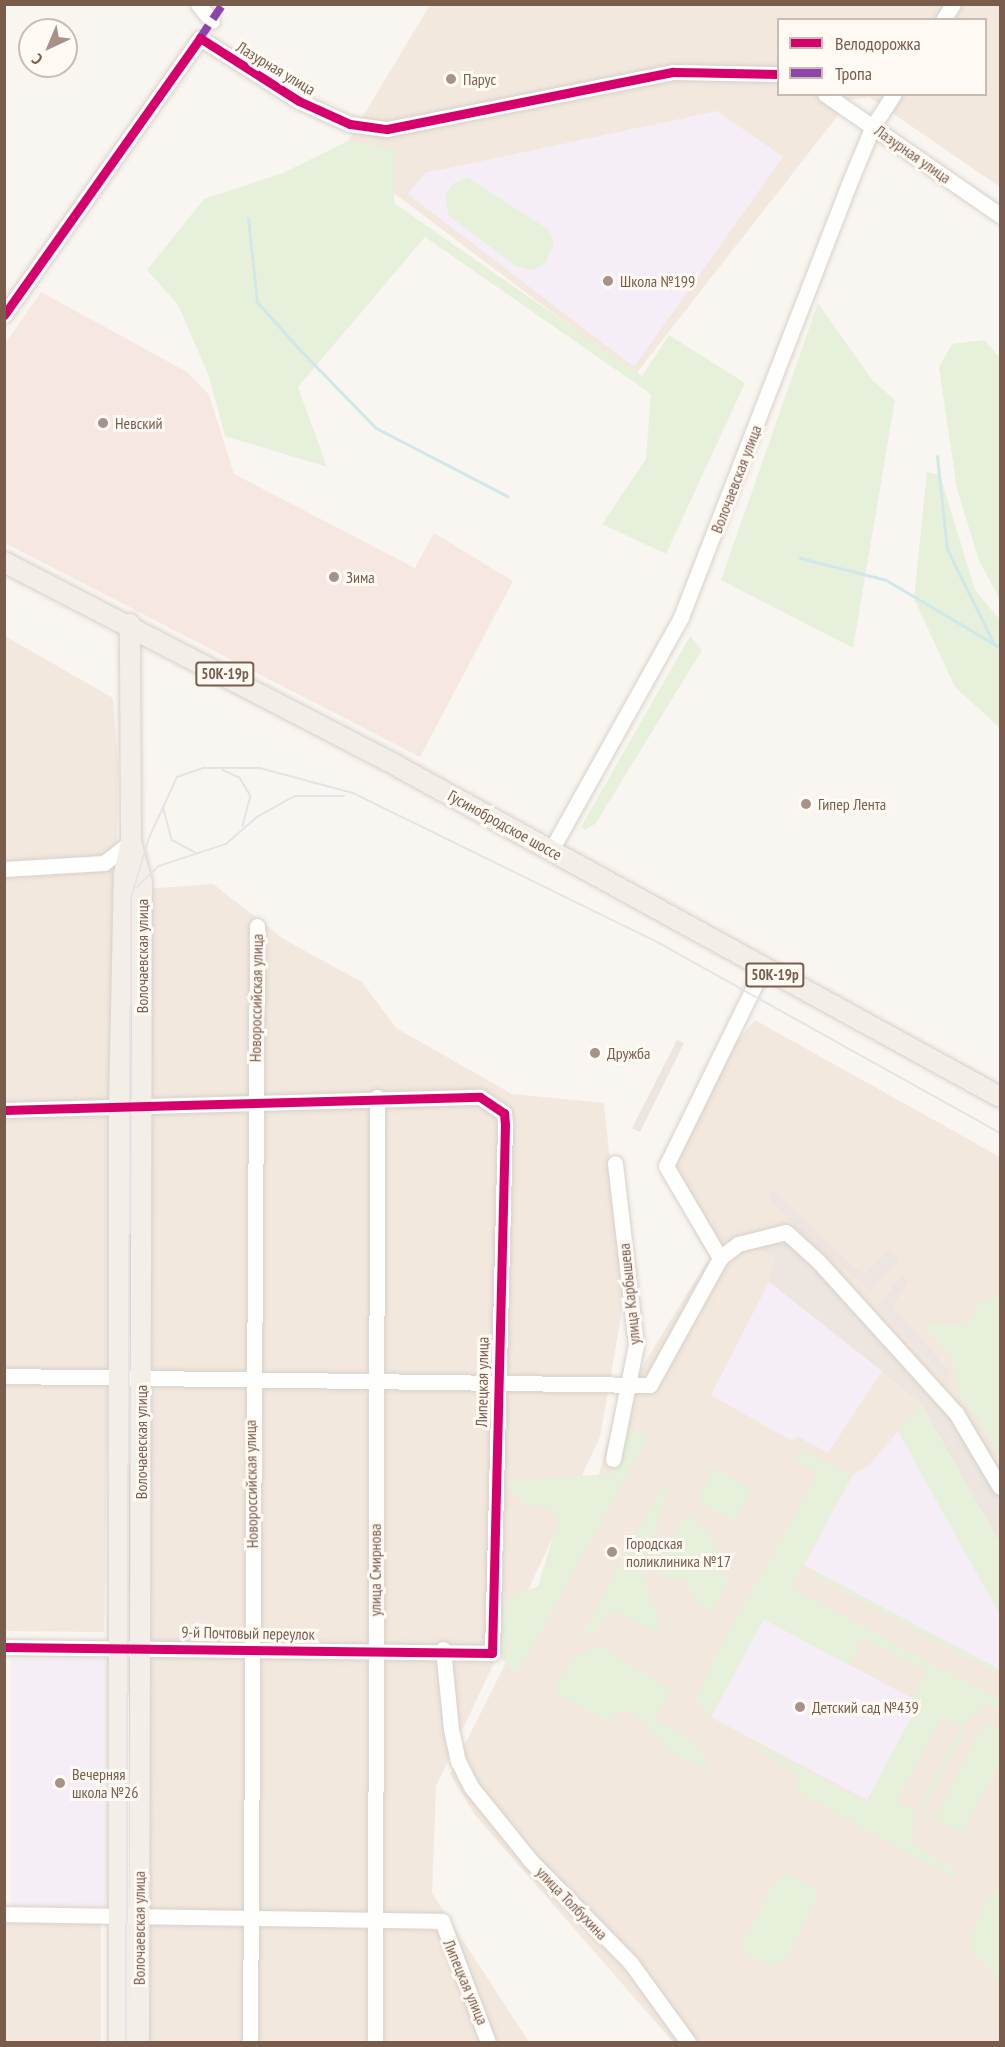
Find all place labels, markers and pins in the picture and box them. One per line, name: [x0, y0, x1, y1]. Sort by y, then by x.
place label: Парус: [463, 69, 496, 89]
marker: Парус: [444, 72, 458, 86]
place label: Школа №199: [620, 271, 695, 291]
marker: Школа №199: [601, 274, 615, 288]
place label: Невский: [115, 413, 163, 433]
marker: Невский: [96, 416, 110, 430]
place label: Зима: [346, 567, 375, 587]
marker: Зима: [327, 570, 341, 584]
place label: Гипер Лента: [818, 794, 886, 814]
marker: Гипер Лента: [799, 797, 813, 811]
place label: Дружба: [607, 1043, 650, 1063]
marker: Дружба: [588, 1046, 602, 1060]
place label: Городская поликлиника №17: [626, 1533, 731, 1571]
marker: Городская поликлиника №17: [603, 1543, 621, 1561]
place label: Детский сад №439: [812, 1697, 919, 1717]
marker: Детский сад №439: [793, 1700, 807, 1714]
place label: Вечерняя школа №26: [72, 1764, 138, 1802]
marker: Вечерняя школа №26: [53, 1776, 67, 1790]

